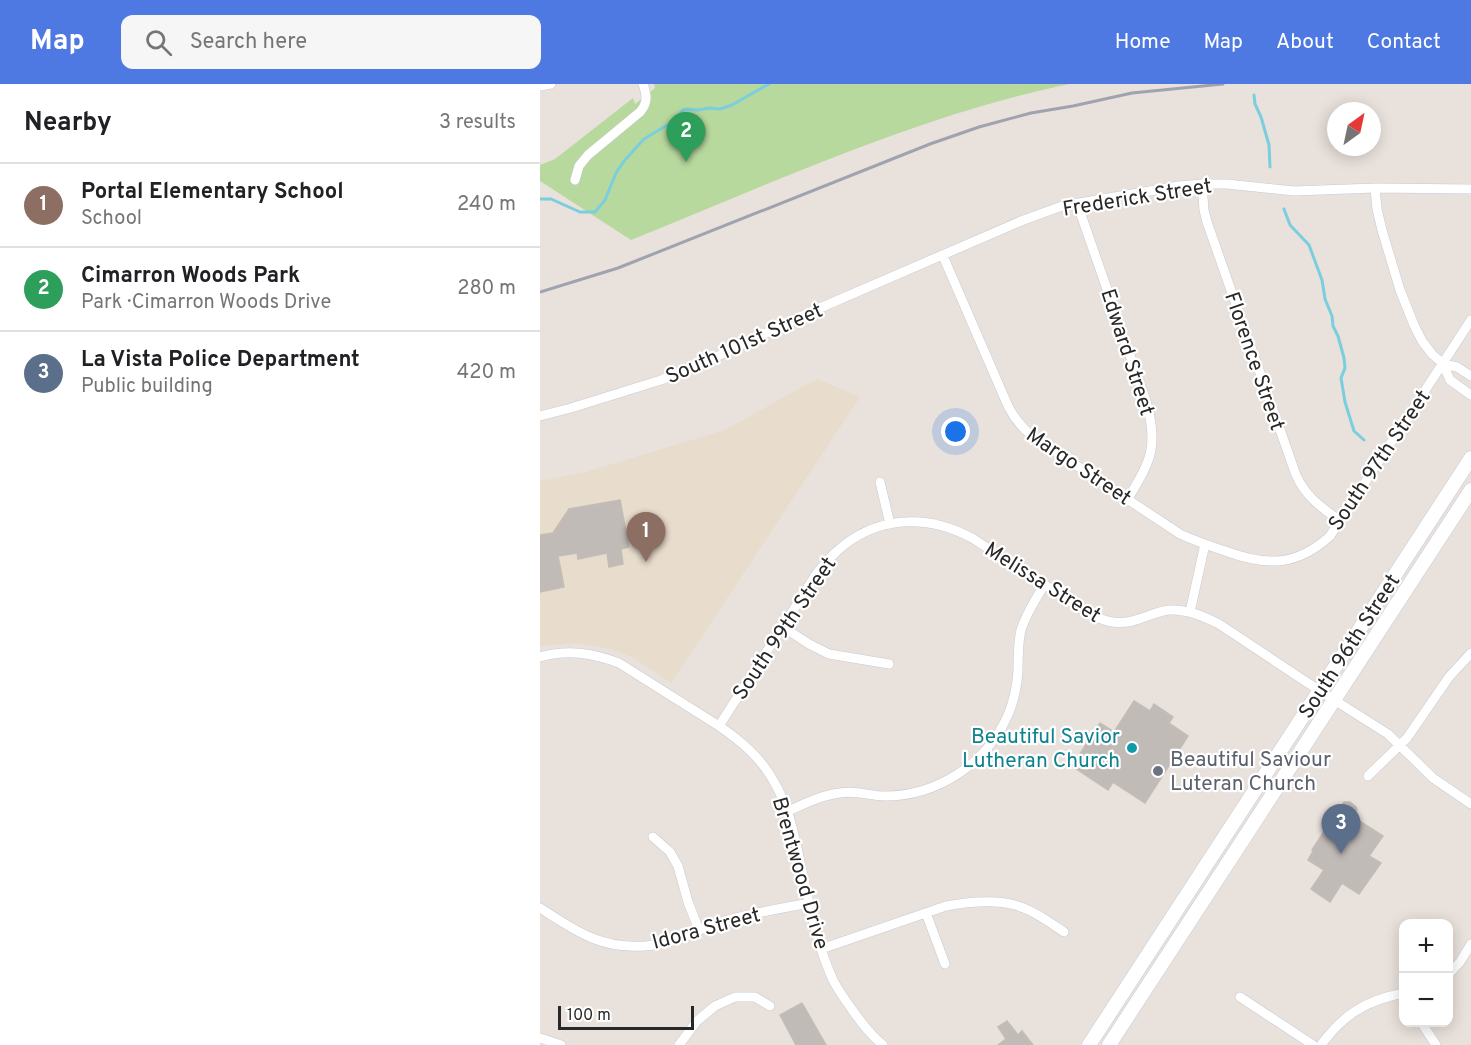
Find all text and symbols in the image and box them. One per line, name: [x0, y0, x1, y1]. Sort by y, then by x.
search box: [121, 15, 541, 69]
text: Map: [30, 24, 85, 60]
icon: search: [142, 26, 175, 59]
text: Search here: [190, 29, 307, 56]
text: Home: [1115, 29, 1171, 56]
text: Map: [1204, 29, 1243, 56]
text: About: [1276, 29, 1334, 56]
text: Contact: [1367, 29, 1441, 56]
north arrow: [1327, 102, 1381, 156]
text: Nearby: [24, 107, 112, 140]
text: 3 results: [439, 110, 516, 136]
pin: 2: [666, 112, 706, 162]
street label: Frederick Street: [1061, 173, 1214, 224]
text: Portal Elementary School: [81, 179, 344, 206]
text: 1: [40, 192, 48, 218]
text: 240 m: [457, 192, 516, 218]
text: School: [81, 206, 142, 232]
text: Cimarron Woods Park: [81, 263, 300, 290]
text: 2: [37, 276, 50, 302]
text: 280 m: [457, 276, 516, 302]
street label: Edward Street: [1093, 286, 1160, 419]
street label: Florence Street: [1217, 289, 1290, 434]
text: Park · Cimarron Woods Drive: [81, 290, 331, 316]
street label: South 101st Street: [662, 298, 827, 391]
text: La Vista Police Department: [81, 347, 360, 374]
text: 3: [38, 360, 50, 386]
text: 420 m: [457, 360, 516, 386]
text: Public building: [81, 374, 213, 400]
street label: South 97th Street: [1323, 385, 1437, 537]
your location: [941, 417, 970, 446]
street label: Margo Street: [1020, 422, 1136, 512]
pin: 1: [626, 512, 666, 562]
street label: Melissa Street: [979, 537, 1105, 630]
street label: South 99th Street: [727, 552, 843, 706]
street label: South 96th Street: [1293, 569, 1407, 724]
place label: Beautiful Savior Lutheran Church: [962, 724, 1120, 775]
marker: Beautiful Savior Lutheran Church: [1125, 741, 1139, 755]
place label: Beautiful Saviour Luteran Church: [1170, 747, 1331, 798]
marker: Beautiful Saviour Luteran Church: [1151, 764, 1165, 778]
street label: Brentwood Drive: [765, 794, 834, 953]
pin: 3: [1322, 804, 1360, 854]
street label: Idora Street: [649, 902, 763, 957]
map controls: [1399, 919, 1453, 1027]
button: +: [1399, 919, 1453, 973]
button: −: [1399, 973, 1453, 1027]
scale bar: [558, 1003, 694, 1030]
text: 100 m: [567, 1006, 611, 1026]

